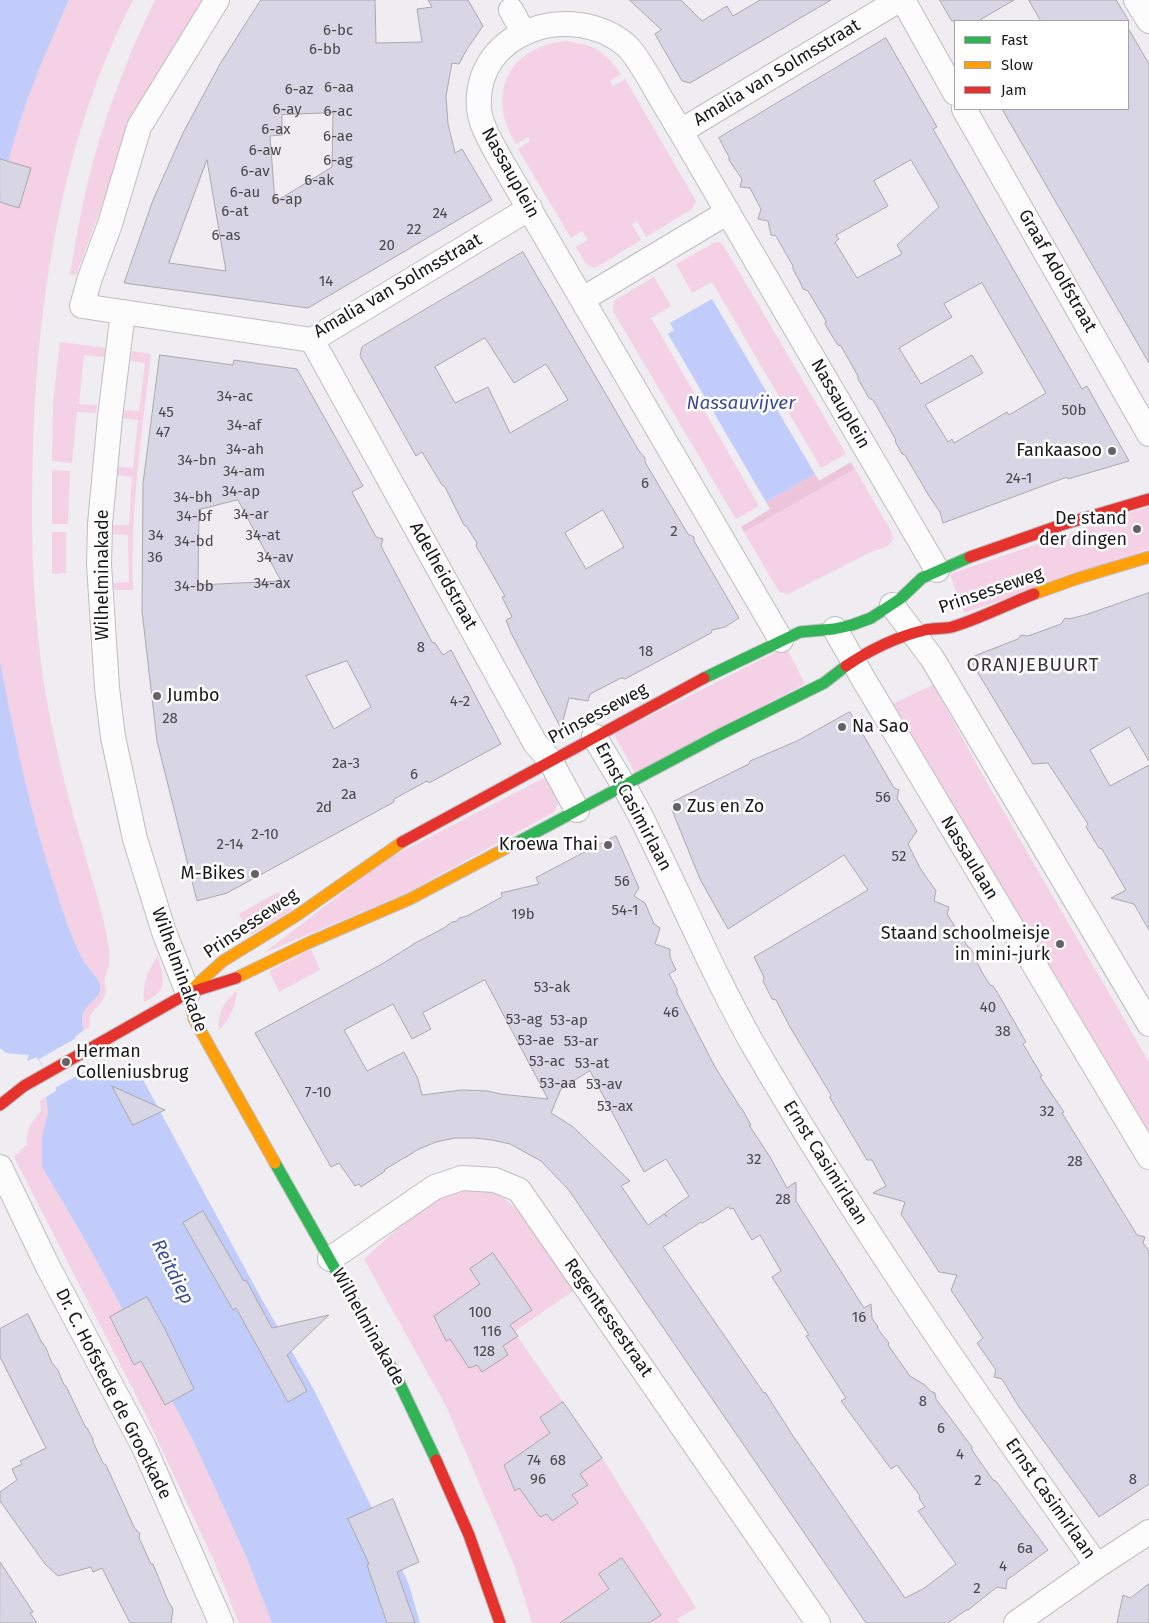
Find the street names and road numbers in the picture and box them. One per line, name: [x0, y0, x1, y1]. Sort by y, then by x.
street label: Amalia van Solmsstraat: [690, 15, 864, 131]
street label: Nassauplein: [476, 124, 544, 222]
street label: Graaf Adolfstraat: [1013, 206, 1101, 336]
street label: Amalia van Solmsstraat: [310, 229, 486, 343]
street label: Nassauplein: [806, 355, 874, 453]
street label: Wilhelminakade: [92, 509, 114, 641]
street label: Adelheidstraat: [405, 518, 481, 634]
street label: Prinsesseweg: [936, 563, 1046, 619]
street label: Prinsesseweg: [545, 679, 651, 749]
street label: Ernst Casimirlaan: [590, 739, 676, 875]
street label: Nassaulaan: [936, 812, 1002, 904]
street label: Prinsesseweg: [200, 884, 302, 964]
street label: Wilhelminakade: [146, 905, 212, 1035]
street label: Ernst Casimirlaan: [778, 1097, 872, 1229]
street label: Regentessestraat: [559, 1255, 657, 1381]
street label: Wilhelminakade: [327, 1264, 409, 1390]
street label: Dr. C. Hofstede de Grootkade: [50, 1285, 176, 1503]
street label: Ernst Casimirlaan: [1000, 1435, 1100, 1563]

